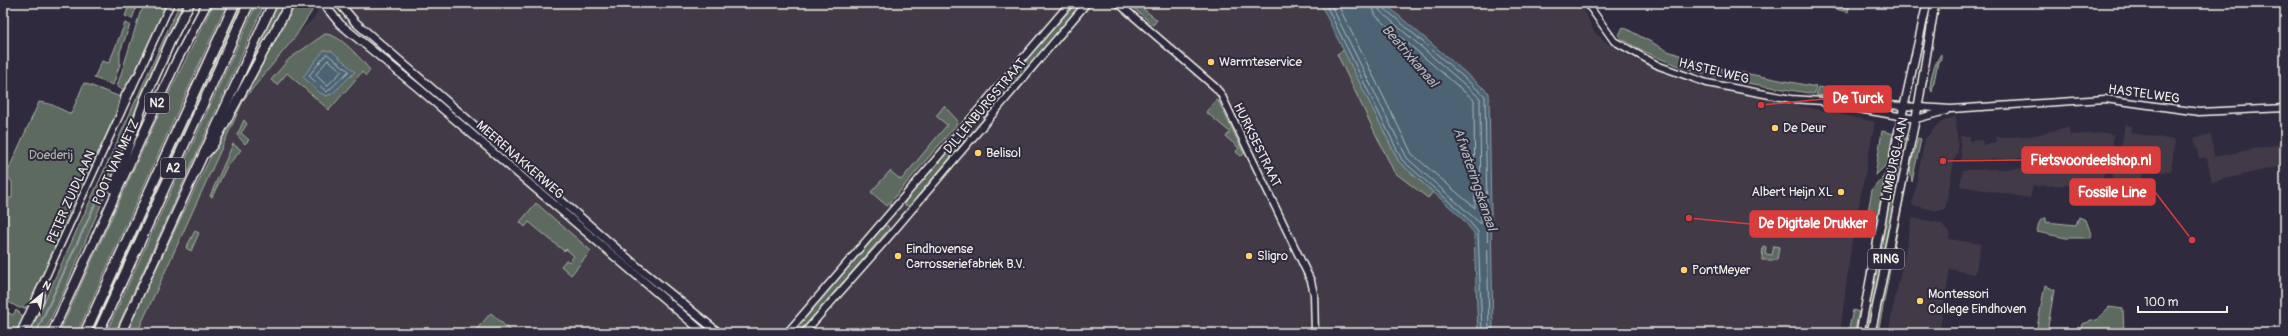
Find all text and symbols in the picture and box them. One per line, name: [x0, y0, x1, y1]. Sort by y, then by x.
water label: Beatrixkanaal: [1378, 21, 1443, 92]
place label: Warmteservice: [1219, 54, 1303, 70]
street label: DILLENBURGSTRAAT: [940, 55, 1030, 157]
street label: HASTELWEG: [1677, 55, 1751, 87]
marker: Warmteservice: [1206, 57, 1216, 67]
street label: HASTELWEG: [2107, 81, 2181, 107]
callout: De Turck: [1824, 86, 1891, 112]
text: De Turck: [1832, 90, 1884, 107]
road number: N2: [145, 93, 169, 113]
street label: HURKSESTRAAT: [1230, 100, 1284, 190]
street label: LIMBURGLAAN: [1878, 115, 1912, 202]
street label: POOT VAN METZ: [89, 116, 143, 207]
street label: MEERENAKKERWEG: [473, 118, 567, 202]
place label: De Deur: [1783, 120, 1826, 136]
marker: De Deur: [1770, 123, 1780, 133]
water label: Afwateringskanaal: [1449, 125, 1501, 234]
place label: Belisol: [986, 145, 1021, 161]
park label: Doederij: [29, 147, 73, 163]
callout: Fietsvoordeelshop.nl: [2022, 147, 2160, 173]
street label: PETER ZUIDLAAN: [43, 148, 99, 246]
marker: Belisol: [973, 148, 983, 158]
text: Fietsvoordeelshop.nl: [2030, 152, 2152, 169]
road number: A2: [161, 158, 185, 178]
callout: Fossile Line: [2070, 179, 2155, 205]
place label: Albert Heijn XL: [1751, 184, 1833, 200]
text: Fossile Line: [2078, 184, 2147, 201]
marker: Albert Heijn XL: [1836, 187, 1846, 197]
callout: De Digitale Drukker: [1750, 211, 1875, 237]
text: De Digitale Drukker: [1758, 215, 1869, 232]
place label: Eindhovense Carrosseriefabriek B.V.: [906, 241, 1025, 272]
place label: Sligro: [1257, 248, 1288, 264]
road number: RING: [1868, 249, 1904, 269]
marker: Eindhovense Carrosseriefabriek B.V.: [893, 251, 903, 261]
marker: Sligro: [1244, 251, 1254, 261]
place label: PontMeyer: [1692, 262, 1751, 278]
marker: PontMeyer: [1679, 265, 1689, 275]
north arrow: [22, 274, 62, 314]
text: N: [40, 278, 54, 293]
place label: Montessori College Eindhoven: [1928, 286, 2026, 317]
scale bar: [2138, 288, 2227, 314]
text: 100 m: [2144, 295, 2179, 310]
marker: Montessori College Eindhoven: [1915, 296, 1925, 306]

